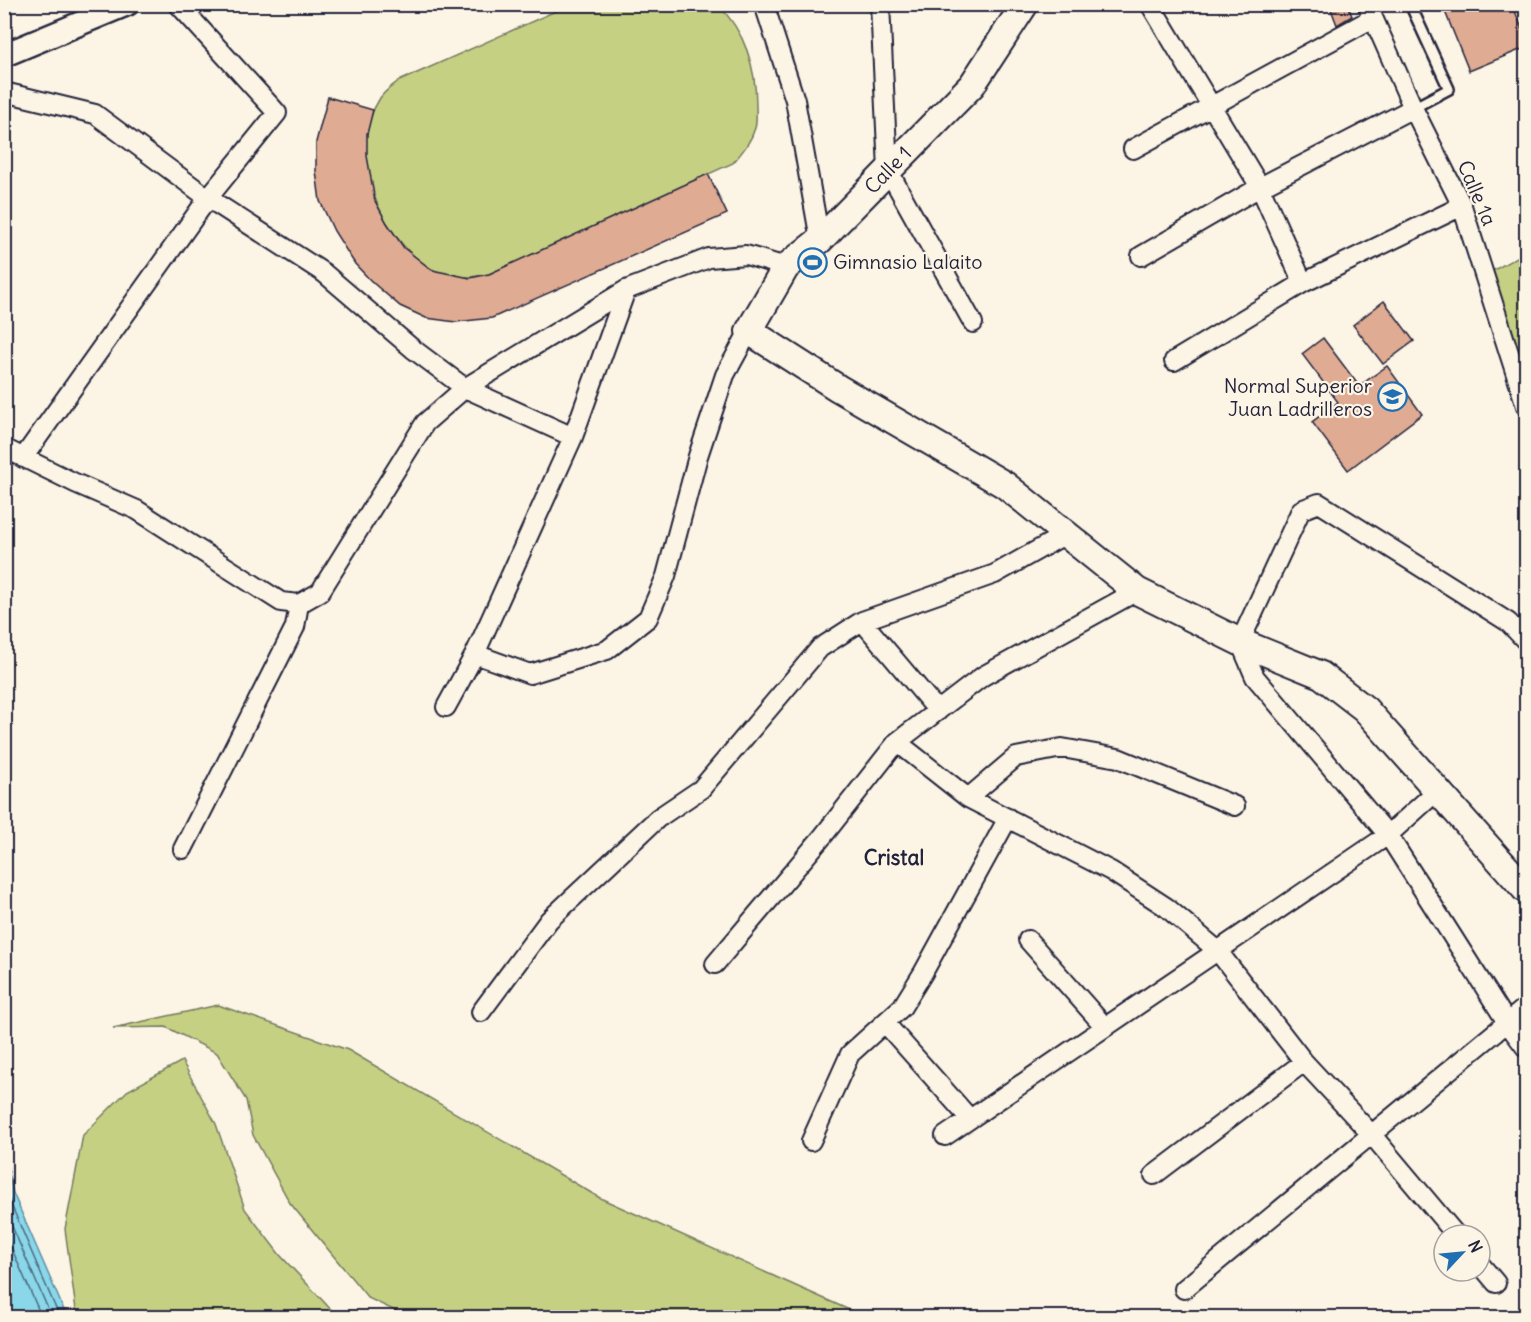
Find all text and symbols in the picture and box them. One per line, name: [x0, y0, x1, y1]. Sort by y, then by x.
street label: Calle 1: [859, 141, 916, 199]
street label: Calle 1a: [1453, 156, 1502, 229]
sports icon: Gimnasio Lalaito: [796, 246, 828, 278]
place label: Gimnasio Lalaito: [833, 249, 983, 274]
place label: Normal Superior Juan Ladrilleros: [1224, 373, 1372, 421]
school or university icon: Normal Superior Juan Ladrilleros: [1377, 381, 1409, 413]
district label: Cristal: [864, 844, 924, 871]
north arrow: [1432, 1223, 1492, 1283]
text: N: [1464, 1237, 1487, 1256]

